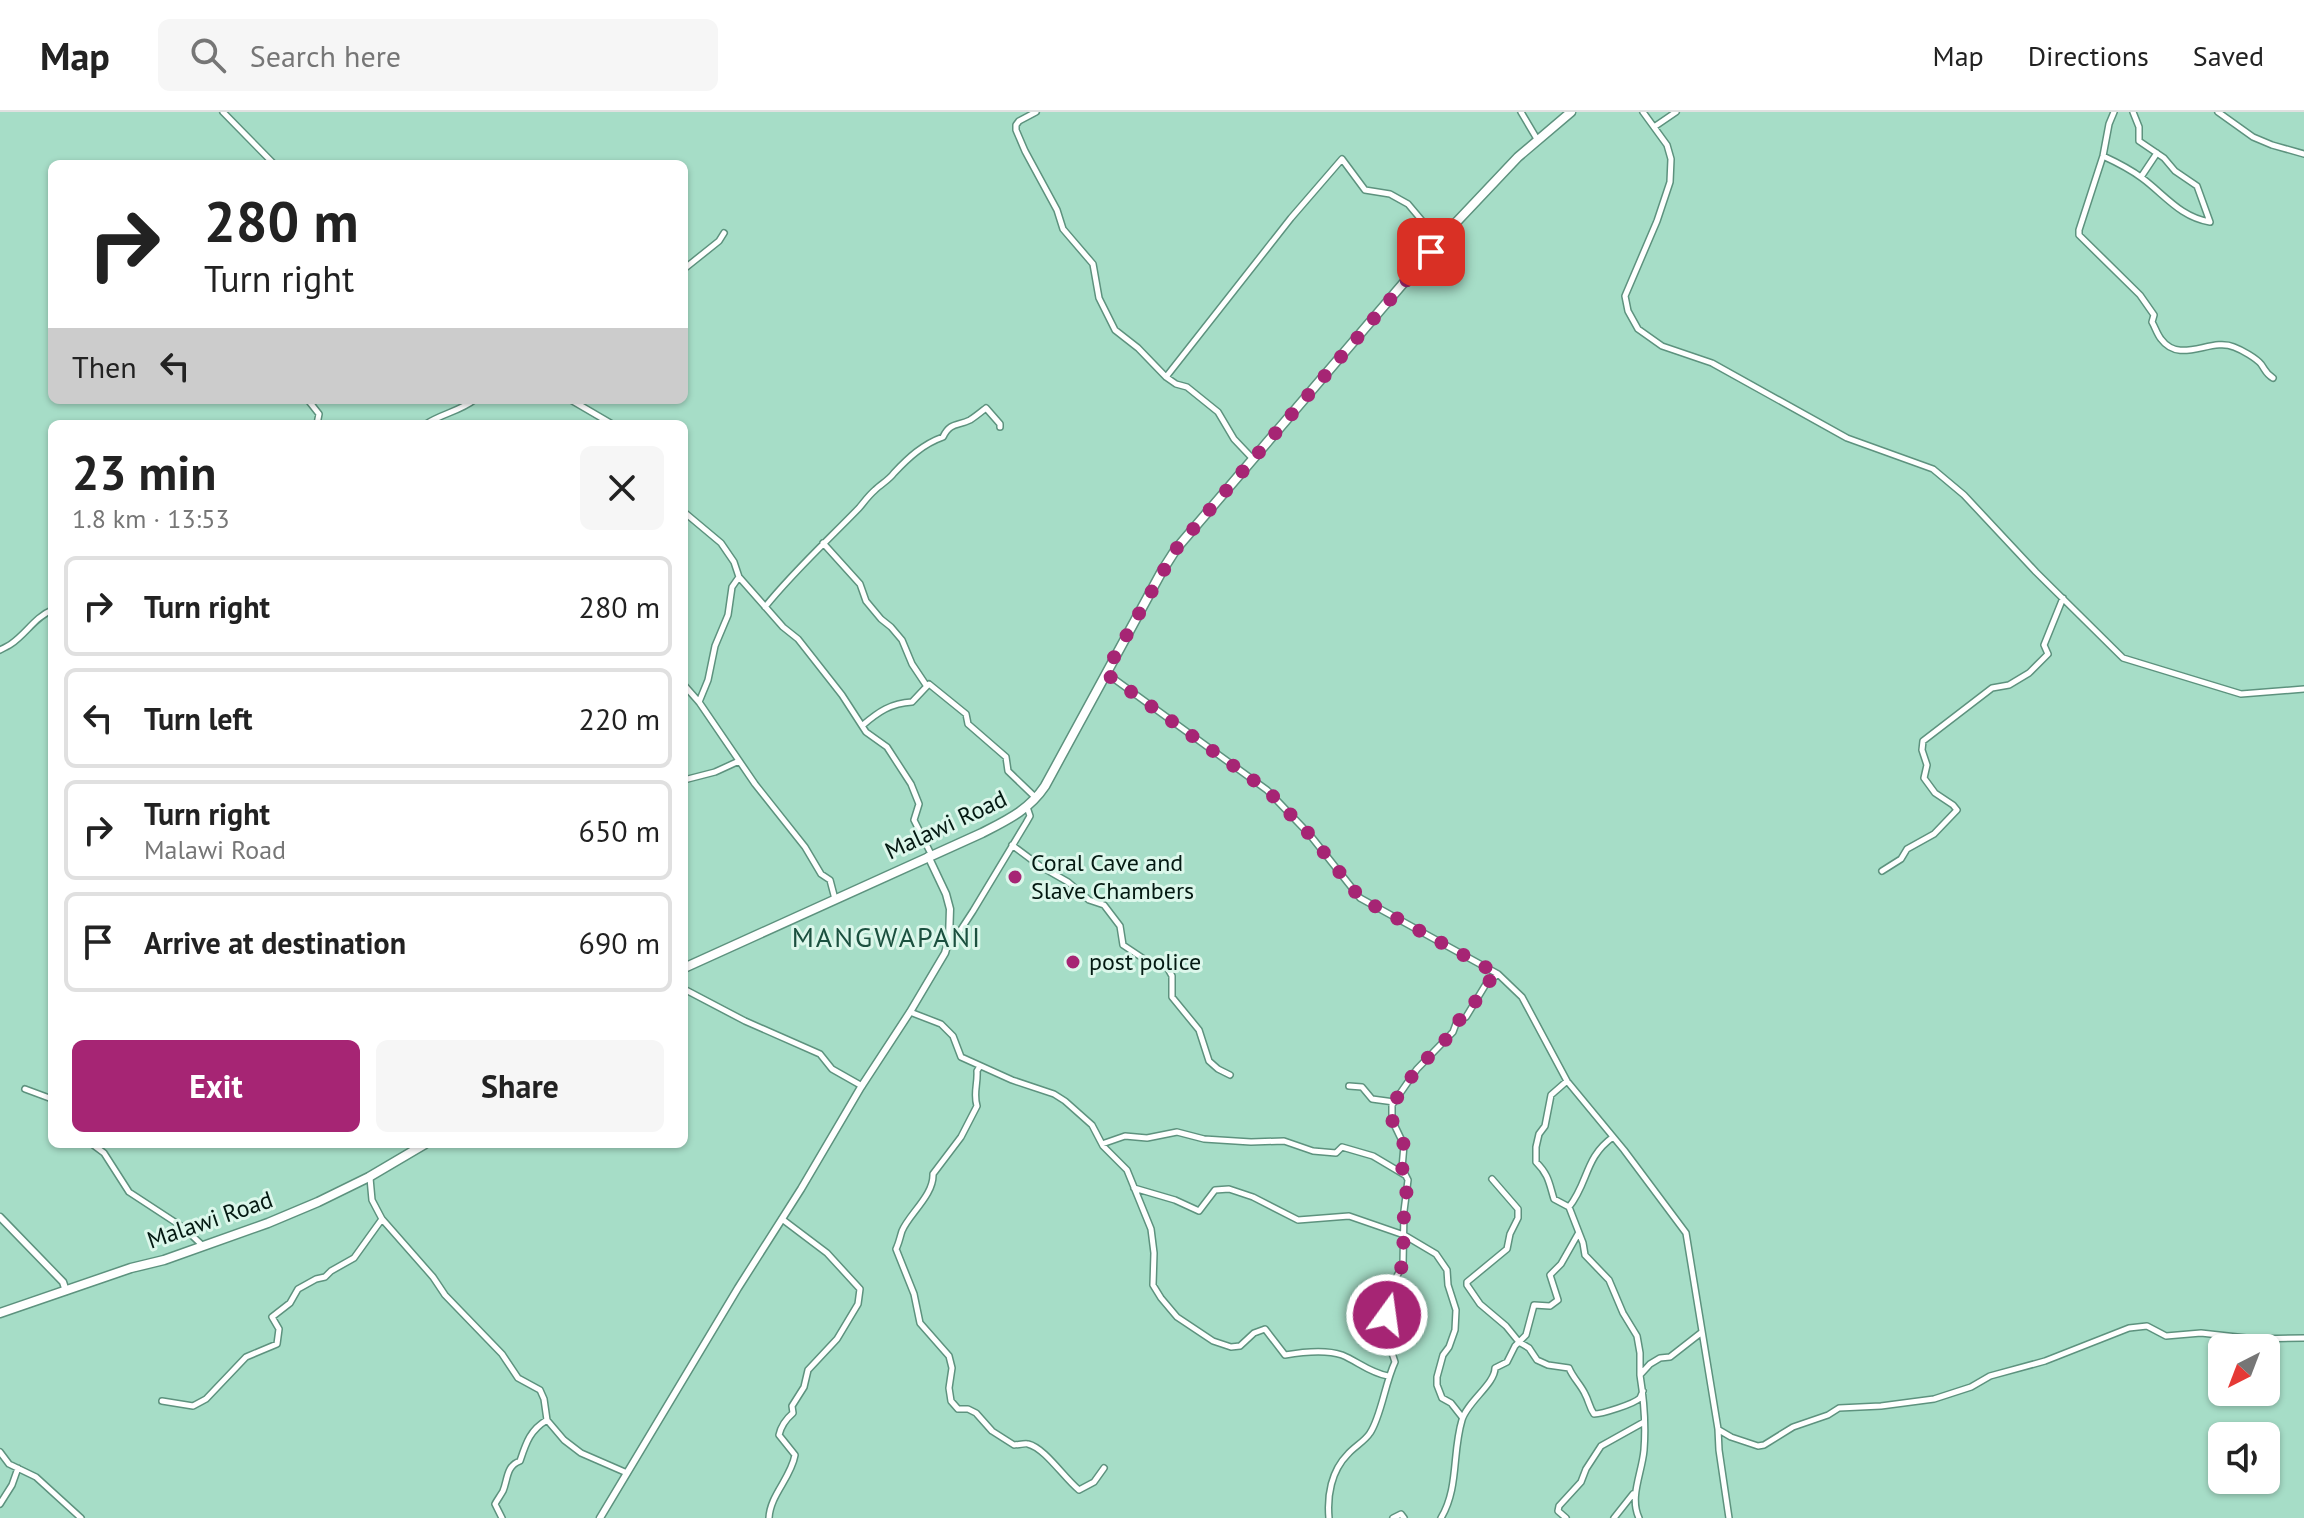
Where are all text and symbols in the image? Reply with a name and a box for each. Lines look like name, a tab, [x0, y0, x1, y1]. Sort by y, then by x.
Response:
search box	[158, 19, 718, 91]
text: Map	[40, 31, 110, 80]
icon: search	[186, 33, 230, 77]
text: Search here	[250, 36, 401, 75]
text: Map	[1933, 37, 1984, 74]
text: Directions	[2028, 37, 2149, 74]
text: Saved	[2193, 37, 2264, 74]
text: 280 m	[204, 185, 359, 257]
icon: right	[72, 192, 176, 296]
pin	[1397, 218, 1465, 286]
icon: arrive	[1409, 230, 1453, 274]
text: Turn right	[204, 255, 354, 302]
icon: left	[153, 344, 197, 388]
text: Then	[72, 347, 137, 386]
text: 23 min	[72, 441, 216, 503]
button: close	[580, 446, 664, 530]
text: 1.8 km · 13:53	[72, 502, 230, 535]
icon: right	[76, 584, 120, 628]
text: Turn right	[144, 587, 270, 626]
text: 280 m	[579, 587, 660, 626]
icon: left	[76, 696, 120, 740]
text: Turn left	[144, 699, 252, 738]
text: 220 m	[579, 699, 660, 738]
street label: Malawi Road	[880, 783, 1012, 866]
text: Turn right	[144, 794, 270, 833]
icon: right	[76, 808, 120, 852]
text: 650 m	[579, 811, 660, 850]
text: Malawi Road	[144, 833, 286, 866]
place label: Coral Cave and Slave Chambers	[1031, 847, 1194, 906]
marker: Coral Cave and Slave Chambers	[1006, 868, 1024, 886]
district label: MANGWAPANI	[792, 918, 982, 955]
icon: arrive	[76, 920, 120, 964]
text: Arrive at destination	[144, 923, 406, 962]
text: 690 m	[579, 923, 660, 962]
place label: post police	[1089, 946, 1201, 977]
marker: post police	[1064, 953, 1082, 971]
button: Exit	[72, 1040, 360, 1132]
button: Share	[376, 1040, 664, 1132]
street label: Malawi Road	[143, 1184, 277, 1256]
position arrow	[1345, 1273, 1429, 1357]
north arrow	[2208, 1334, 2280, 1406]
map controls	[2208, 1334, 2280, 1494]
button: sound	[2208, 1422, 2280, 1494]

